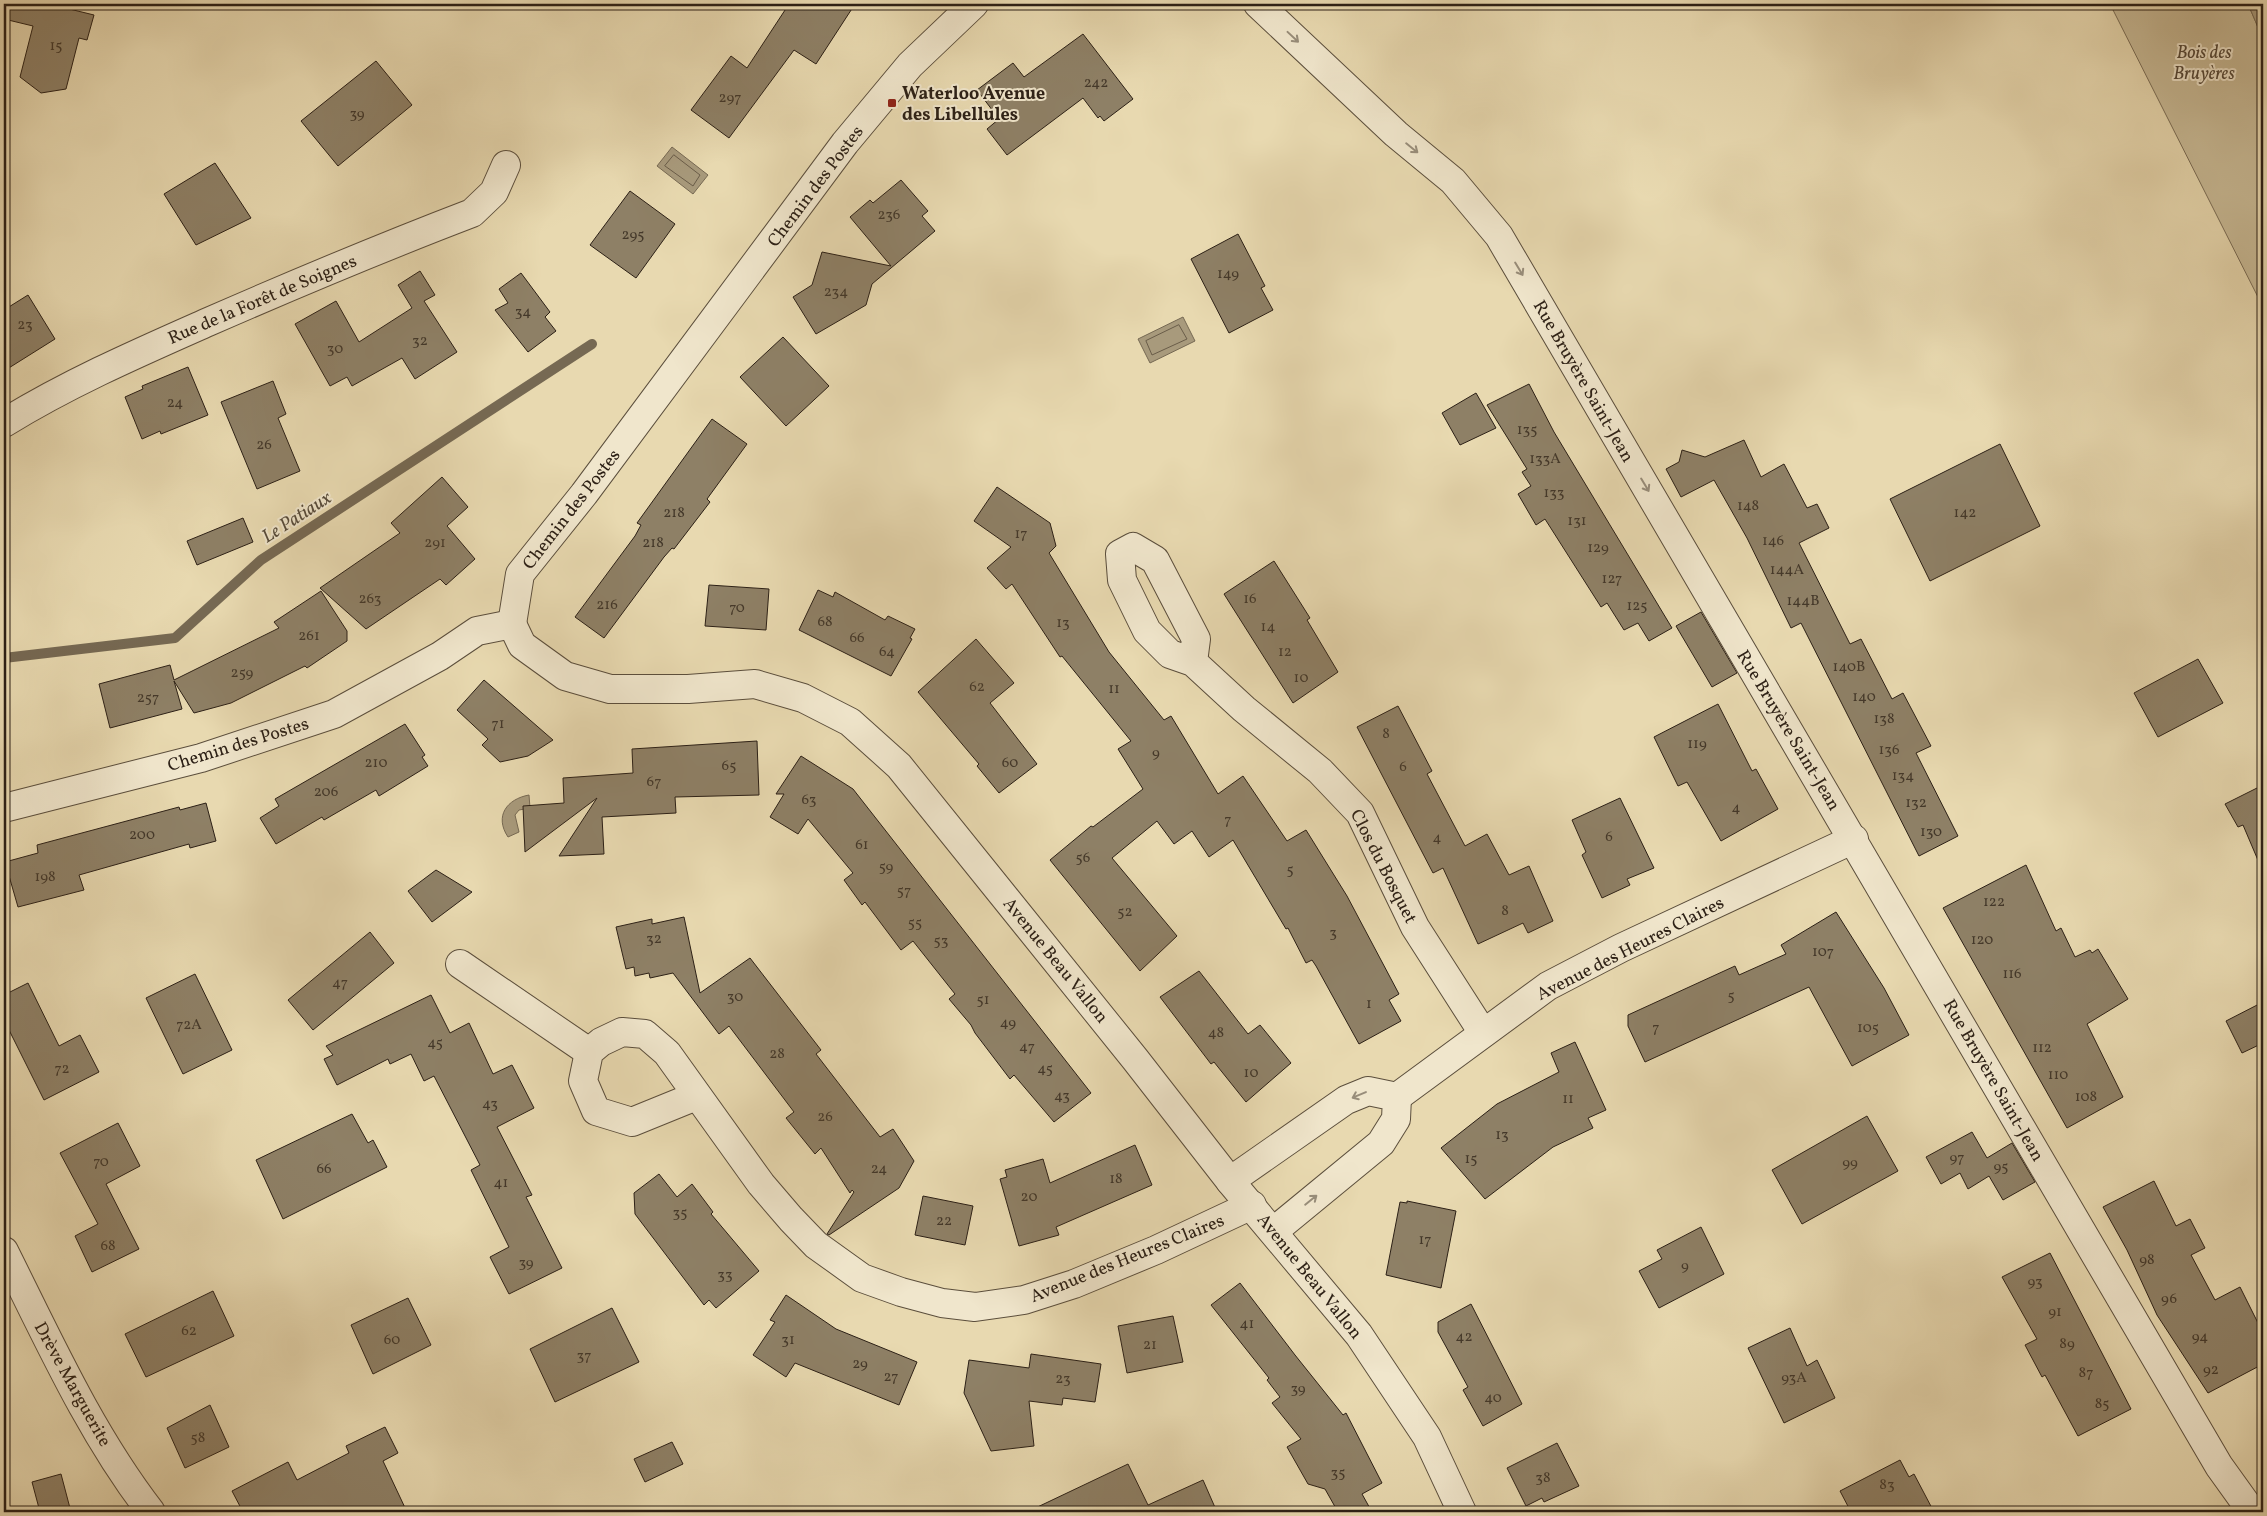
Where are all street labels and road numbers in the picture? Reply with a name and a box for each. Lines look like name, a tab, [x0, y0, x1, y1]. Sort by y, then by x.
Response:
street label: Chemin des Postes	[762, 121, 870, 253]
street label: Rue de la Forêt de Soignes	[164, 249, 361, 352]
street label: Rue Bruyère Saint-Jean	[1526, 296, 1640, 468]
street label: Chemin des Postes	[517, 445, 627, 575]
street label: Rue Bruyère Saint-Jean	[1730, 646, 1846, 816]
street label: Chemin des Postes	[165, 712, 312, 779]
street label: Clos du Bosquet	[1343, 805, 1422, 928]
street label: Avenue des Heures Claires	[1533, 891, 1729, 1008]
street label: Avenue Beau Vallon	[996, 893, 1114, 1029]
street label: Rue Bruyère Saint-Jean	[1936, 995, 2050, 1167]
street label: Avenue des Heures Claires	[1027, 1209, 1228, 1310]
street label: Avenue Beau Vallon	[1250, 1209, 1368, 1345]
street label: Drève Marguerite	[27, 1318, 116, 1452]

